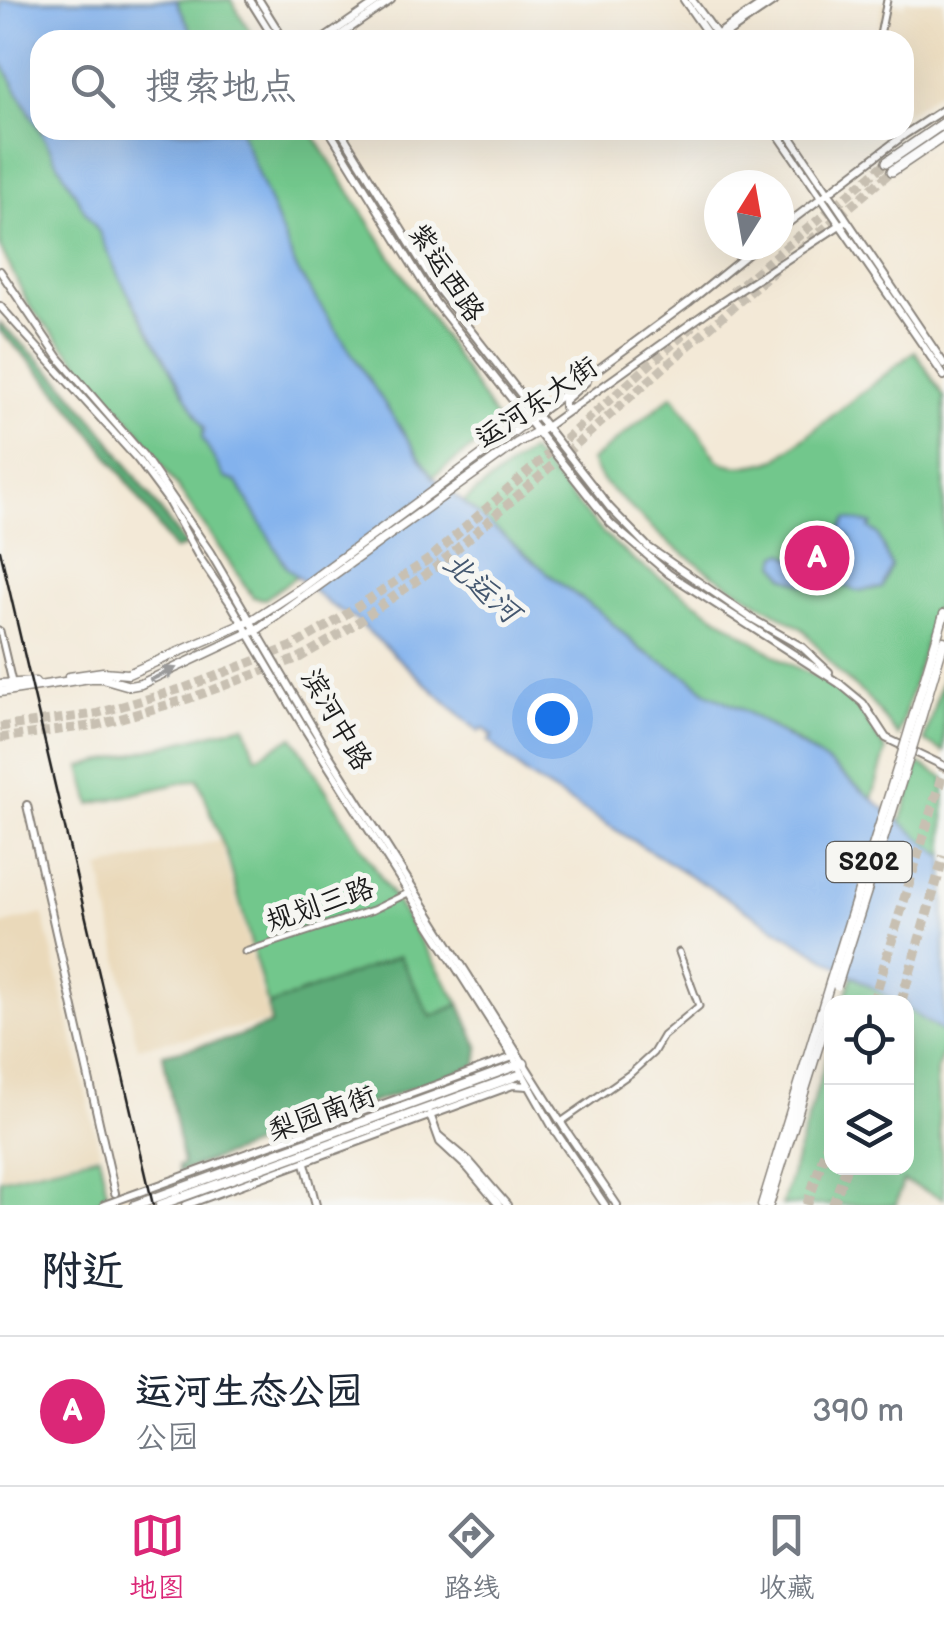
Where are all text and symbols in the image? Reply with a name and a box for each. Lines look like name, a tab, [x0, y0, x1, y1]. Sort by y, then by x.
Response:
search box	[30, 30, 914, 140]
icon: search	[65, 58, 120, 113]
text: 搜索地点	[145, 65, 297, 110]
north arrow	[704, 170, 794, 260]
street label: 紫运西路	[401, 217, 491, 329]
street label: 运河东大街	[470, 350, 604, 456]
pin: A	[784, 520, 850, 596]
water label: 北运河	[435, 545, 531, 634]
street label: 滨河中路	[294, 663, 378, 777]
one-way arrow	[149, 666, 178, 683]
your location	[527, 693, 578, 744]
road number: S202	[826, 842, 912, 882]
street label: 规划三路	[262, 871, 378, 939]
map controls	[824, 995, 914, 1175]
button: locate	[824, 995, 914, 1085]
street label: 梨园南街	[264, 1079, 380, 1149]
button: layers	[824, 1085, 914, 1175]
text: 附近	[40, 1247, 124, 1298]
text: 运河生态公园	[135, 1370, 363, 1415]
text: A	[63, 1392, 82, 1431]
text: 390 m	[812, 1392, 904, 1431]
text: 公园	[135, 1419, 199, 1458]
tab: 地图	[129, 1508, 185, 1605]
tab: 路线	[444, 1508, 500, 1605]
tab: 收藏	[759, 1508, 815, 1605]

